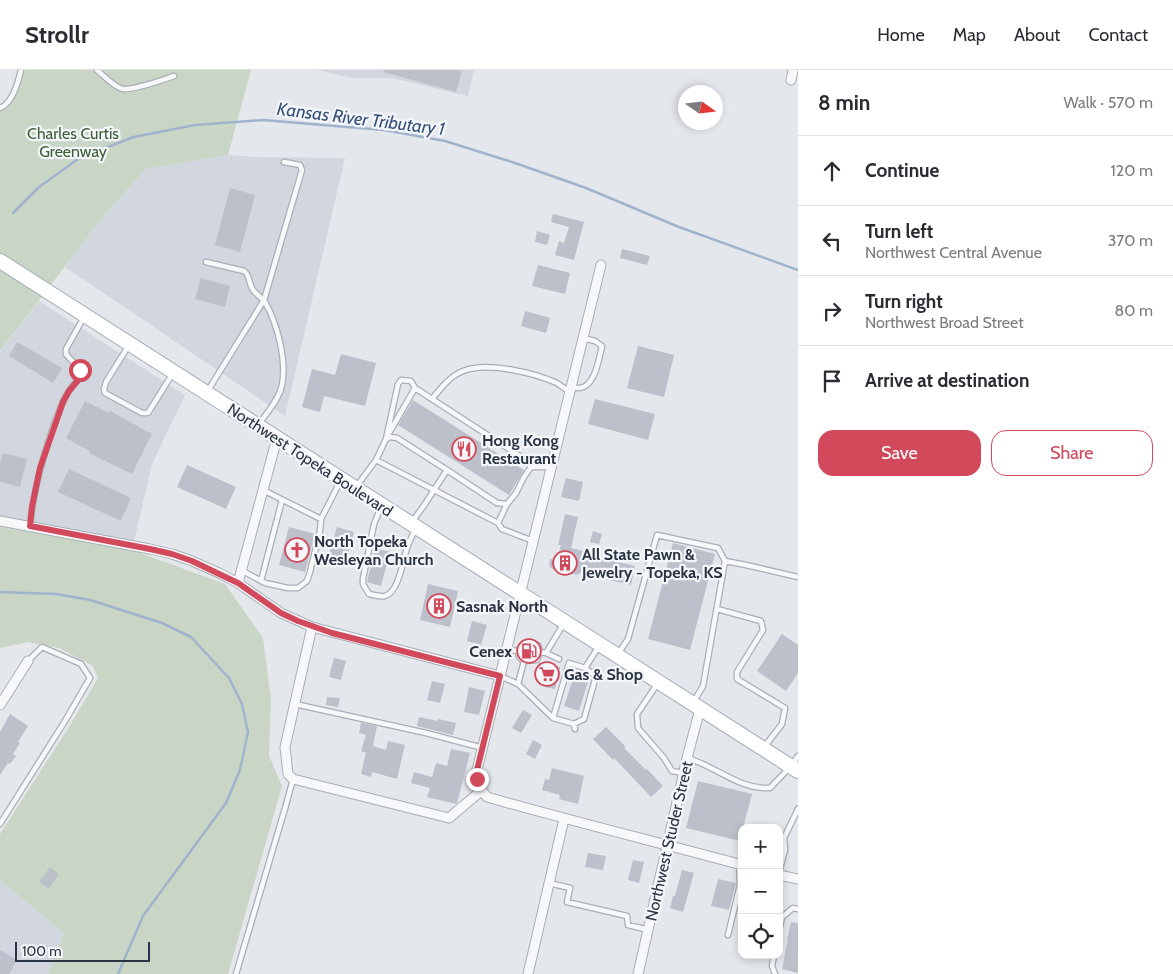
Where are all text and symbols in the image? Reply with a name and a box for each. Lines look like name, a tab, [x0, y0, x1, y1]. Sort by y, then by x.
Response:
text: Strollr	[25, 20, 89, 49]
text: Home	[877, 24, 925, 46]
text: Map	[953, 24, 986, 46]
text: About	[1014, 24, 1060, 46]
text: Contact	[1088, 24, 1148, 46]
north arrow	[678, 85, 723, 130]
text: 8 min	[818, 90, 870, 115]
text: Walk · 570 m	[1064, 93, 1153, 112]
water label: Kansas River Tributary 1	[276, 98, 447, 140]
park label: Charles Curtis Greenway	[27, 124, 119, 161]
icon: ahead	[818, 157, 846, 185]
text: Continue	[865, 159, 939, 182]
text: 120 m	[1111, 161, 1153, 180]
text: Turn left	[865, 220, 933, 243]
icon: left	[818, 227, 846, 255]
text: 370 m	[1108, 231, 1153, 250]
text: Northwest Central Avenue	[865, 243, 1042, 262]
text: Turn right	[865, 290, 943, 313]
icon: right	[818, 297, 846, 325]
text: 80 m	[1115, 301, 1153, 320]
text: Northwest Broad Street	[865, 313, 1024, 332]
route start	[69, 359, 92, 382]
icon: arrive	[818, 367, 846, 395]
text: Arrive at destination	[865, 369, 1029, 392]
street label: Northwest Topeka Boulevard	[224, 399, 396, 521]
button: Save	[818, 430, 981, 476]
button: Share	[991, 430, 1153, 476]
place label: Hong Kong Restaurant	[482, 431, 558, 468]
restaurant icon: Hong Kong Restaurant	[451, 436, 477, 462]
place label: North Topeka Wesleyan Church	[314, 532, 434, 569]
church icon: North Topeka Wesleyan Church	[284, 537, 310, 563]
place label: All State Pawn & Jewelry - Topeka, KS	[581, 545, 723, 582]
building icon: All State Pawn & Jewelry - Topeka, KS	[552, 550, 578, 576]
building icon: Sasnak North	[426, 593, 452, 619]
place label: Sasnak North	[456, 597, 548, 616]
fuel station icon: Cenex	[516, 638, 542, 664]
place label: Cenex	[469, 642, 512, 661]
supermarket icon: Gas & Shop	[534, 661, 560, 687]
place label: Gas & Shop	[564, 665, 643, 684]
street label: Northwest Studer Street	[641, 758, 697, 923]
route end	[466, 768, 489, 791]
map controls	[738, 824, 783, 959]
button: +	[738, 824, 783, 869]
button: −	[738, 869, 783, 914]
button: locate	[738, 914, 783, 959]
scale bar	[15, 939, 150, 962]
text: 100 m	[22, 942, 62, 960]

